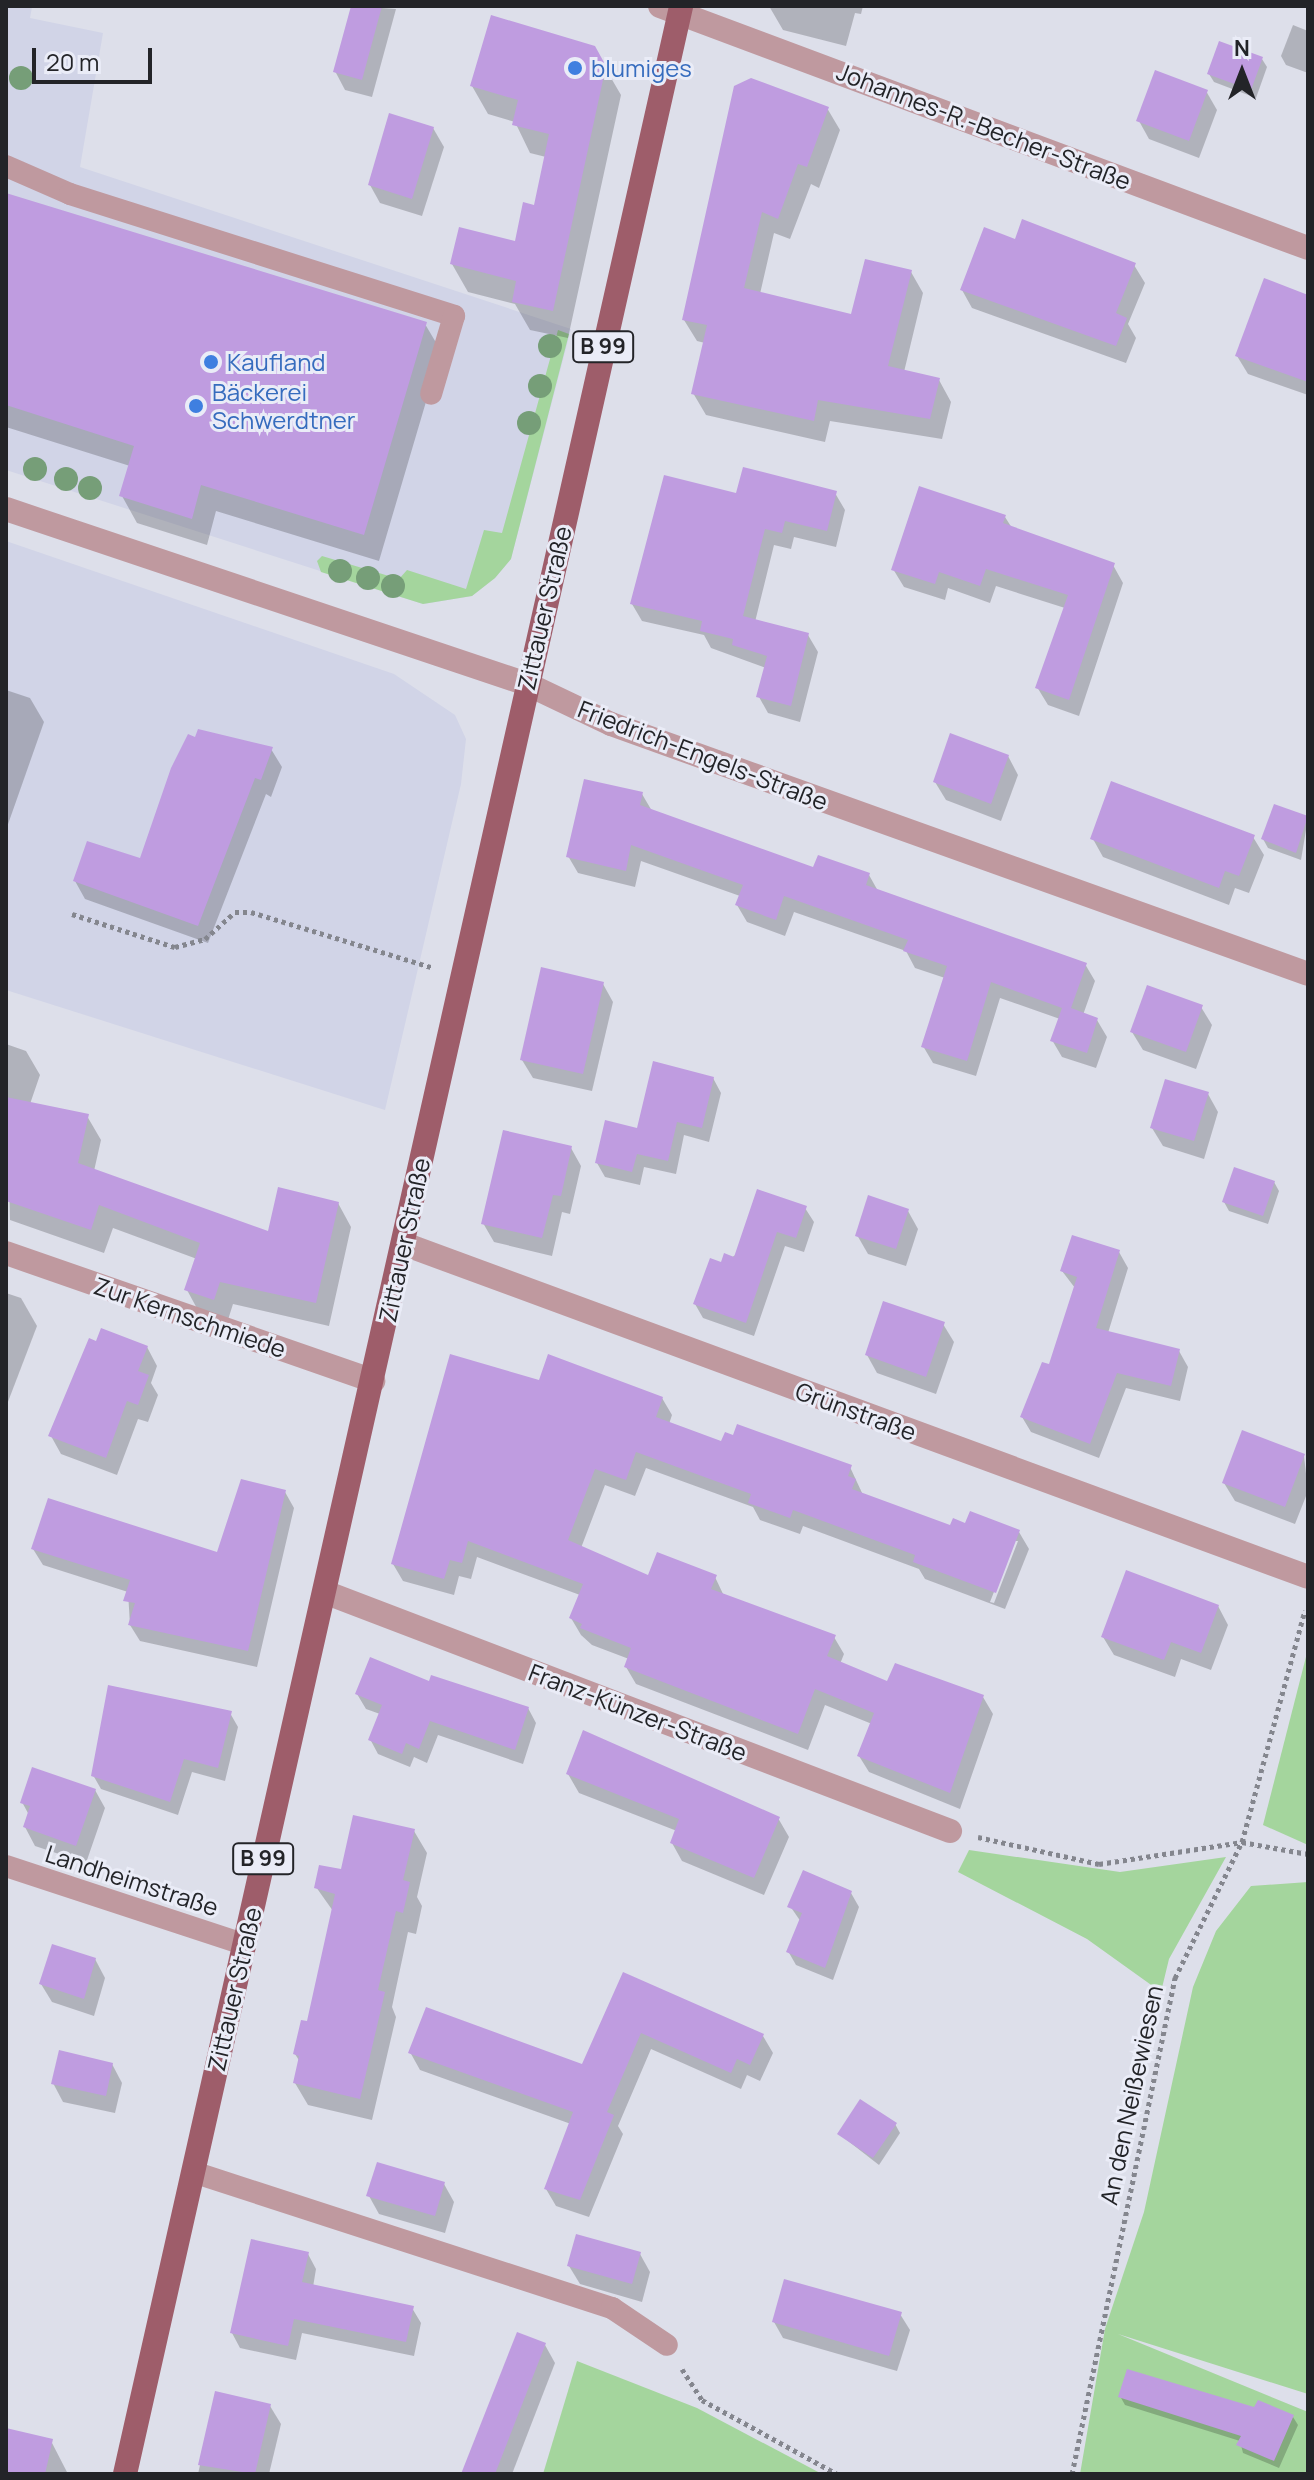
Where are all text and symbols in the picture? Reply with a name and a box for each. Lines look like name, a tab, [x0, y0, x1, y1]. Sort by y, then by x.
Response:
scale bar	[36, 32, 156, 82]
north arrow	[1202, 32, 1282, 112]
text: N	[1234, 33, 1250, 63]
text: 20 m	[46, 45, 99, 78]
place label: blumiges	[591, 54, 692, 82]
street label: Johannes-R.-Becher-Straße	[833, 57, 1135, 195]
marker: blumiges	[566, 59, 584, 77]
road number: B 99	[571, 329, 635, 365]
place label: Kaufland	[227, 348, 326, 376]
marker: Kaufland	[202, 353, 220, 371]
place label: Bäckerei Schwerdtner	[212, 378, 355, 434]
marker: Bäckerei Schwerdtner	[187, 397, 205, 415]
street label: Zittauer Straße	[511, 523, 577, 693]
street label: Friedrich-Engels-Straße	[574, 694, 832, 816]
street label: Zittauer Straße	[373, 1155, 435, 1325]
street label: Zur Kernschmiede	[90, 1271, 290, 1363]
street label: Grünstraße	[792, 1376, 920, 1446]
street label: Franz-Künzer-Straße	[525, 1657, 751, 1767]
street label: Landheimstraße	[42, 1838, 222, 1922]
road number: B 99	[231, 1841, 295, 1877]
street label: Zittauer Straße	[201, 1904, 267, 2074]
street label: An den Neißewiesen	[1094, 1983, 1168, 2207]

